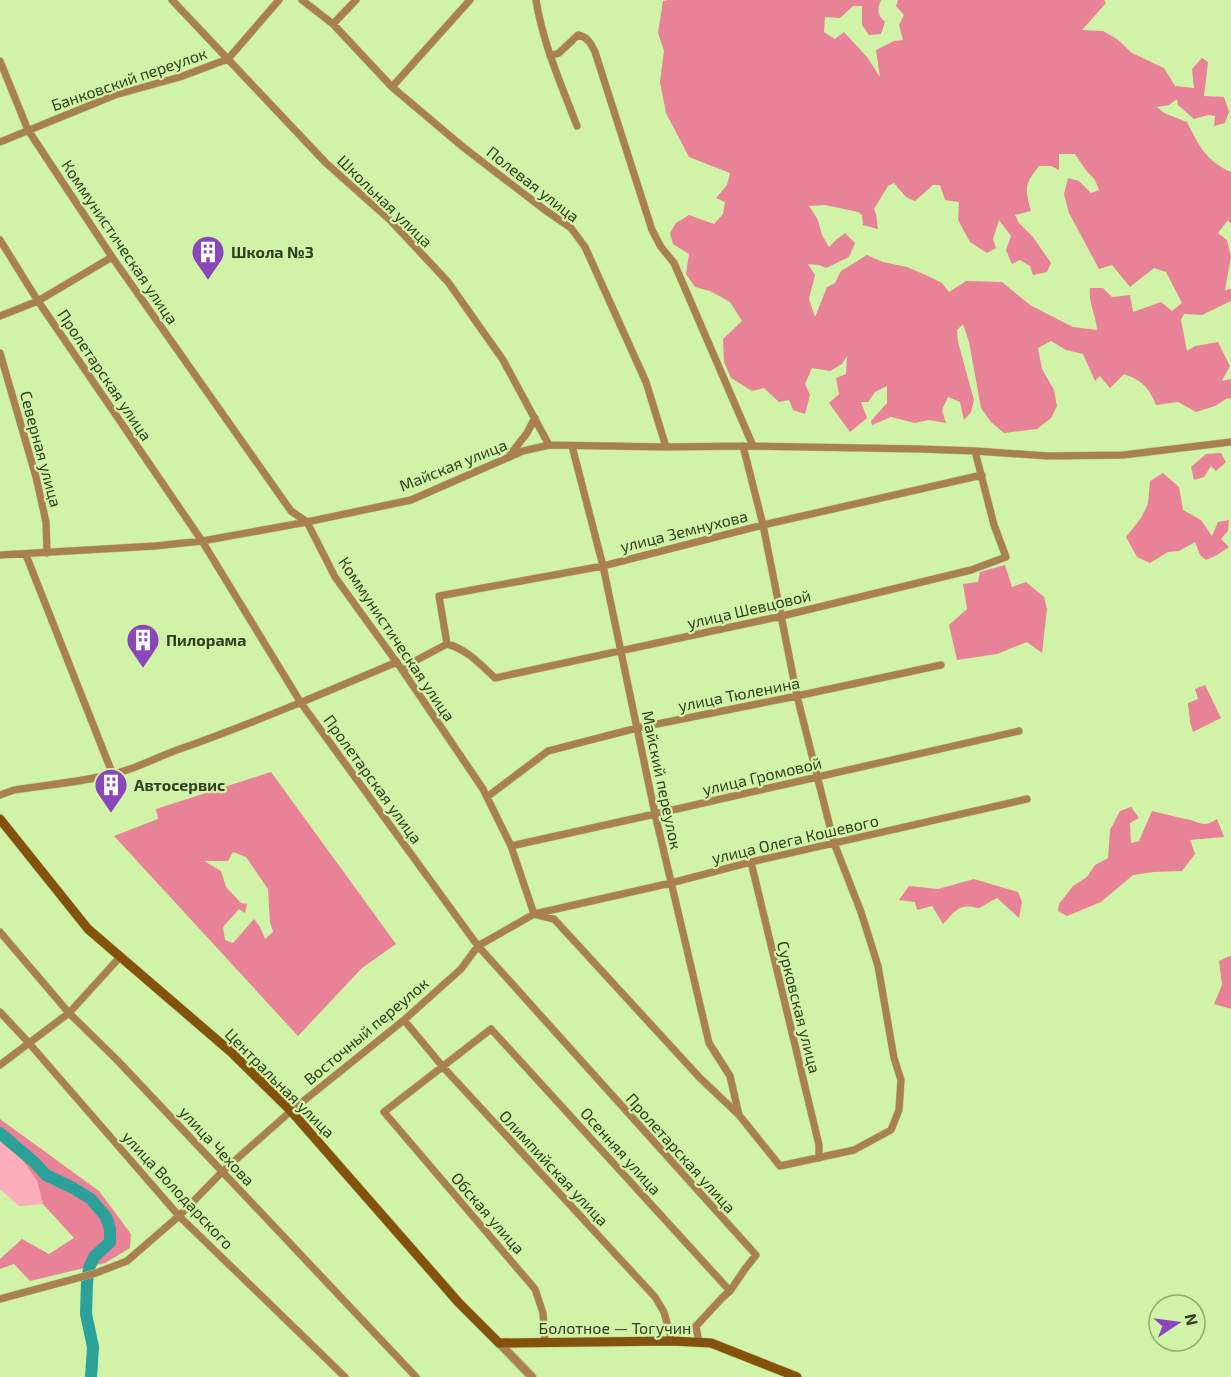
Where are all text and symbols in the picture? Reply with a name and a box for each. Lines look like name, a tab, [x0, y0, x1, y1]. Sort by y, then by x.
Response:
street label: Банковский переулок	[48, 43, 210, 115]
street label: Полевая улица	[483, 142, 583, 226]
street label: Школьная улица	[333, 150, 437, 252]
street label: Коммунистическая улица	[57, 156, 183, 328]
building icon: Школа №3	[190, 234, 226, 281]
place label: Школа №3	[231, 242, 314, 261]
street label: Пролетарская улица	[53, 305, 157, 445]
street label: Северная улица	[16, 389, 66, 509]
street label: Майская улица	[396, 434, 510, 496]
street label: улица Земнухова	[618, 505, 750, 557]
street label: Коммунистическая улица	[334, 553, 460, 725]
street label: улица Шевцовой	[685, 585, 813, 633]
building icon: Пилорама	[125, 622, 161, 669]
place label: Пилорама	[166, 630, 246, 649]
street label: улица Тюленина	[677, 672, 801, 716]
street label: Майский переулок	[638, 709, 687, 852]
street label: Пролетарская улица	[319, 711, 427, 847]
street label: улица Громовой	[700, 753, 824, 799]
building icon: Автосервис	[93, 767, 129, 814]
place label: Автосервис	[134, 775, 225, 794]
street label: улица Олега Кошевого	[710, 810, 880, 868]
street label: Сурковская улица	[773, 939, 825, 1075]
street label: Восточный переулок	[300, 973, 433, 1089]
street label: Центральная улица	[221, 1024, 339, 1142]
street label: Пролетарская улица	[622, 1089, 740, 1217]
street label: улица Чехова	[175, 1102, 259, 1190]
street label: Осенняя улица	[576, 1103, 666, 1199]
street label: Олимпийская улица	[495, 1106, 613, 1230]
street label: улица Володарского	[118, 1127, 238, 1253]
street label: Обская улица	[447, 1168, 529, 1258]
north arrow	[1147, 1293, 1207, 1353]
text: N	[1182, 1312, 1203, 1327]
street label: Болотное — Тогучин	[539, 1318, 691, 1338]

